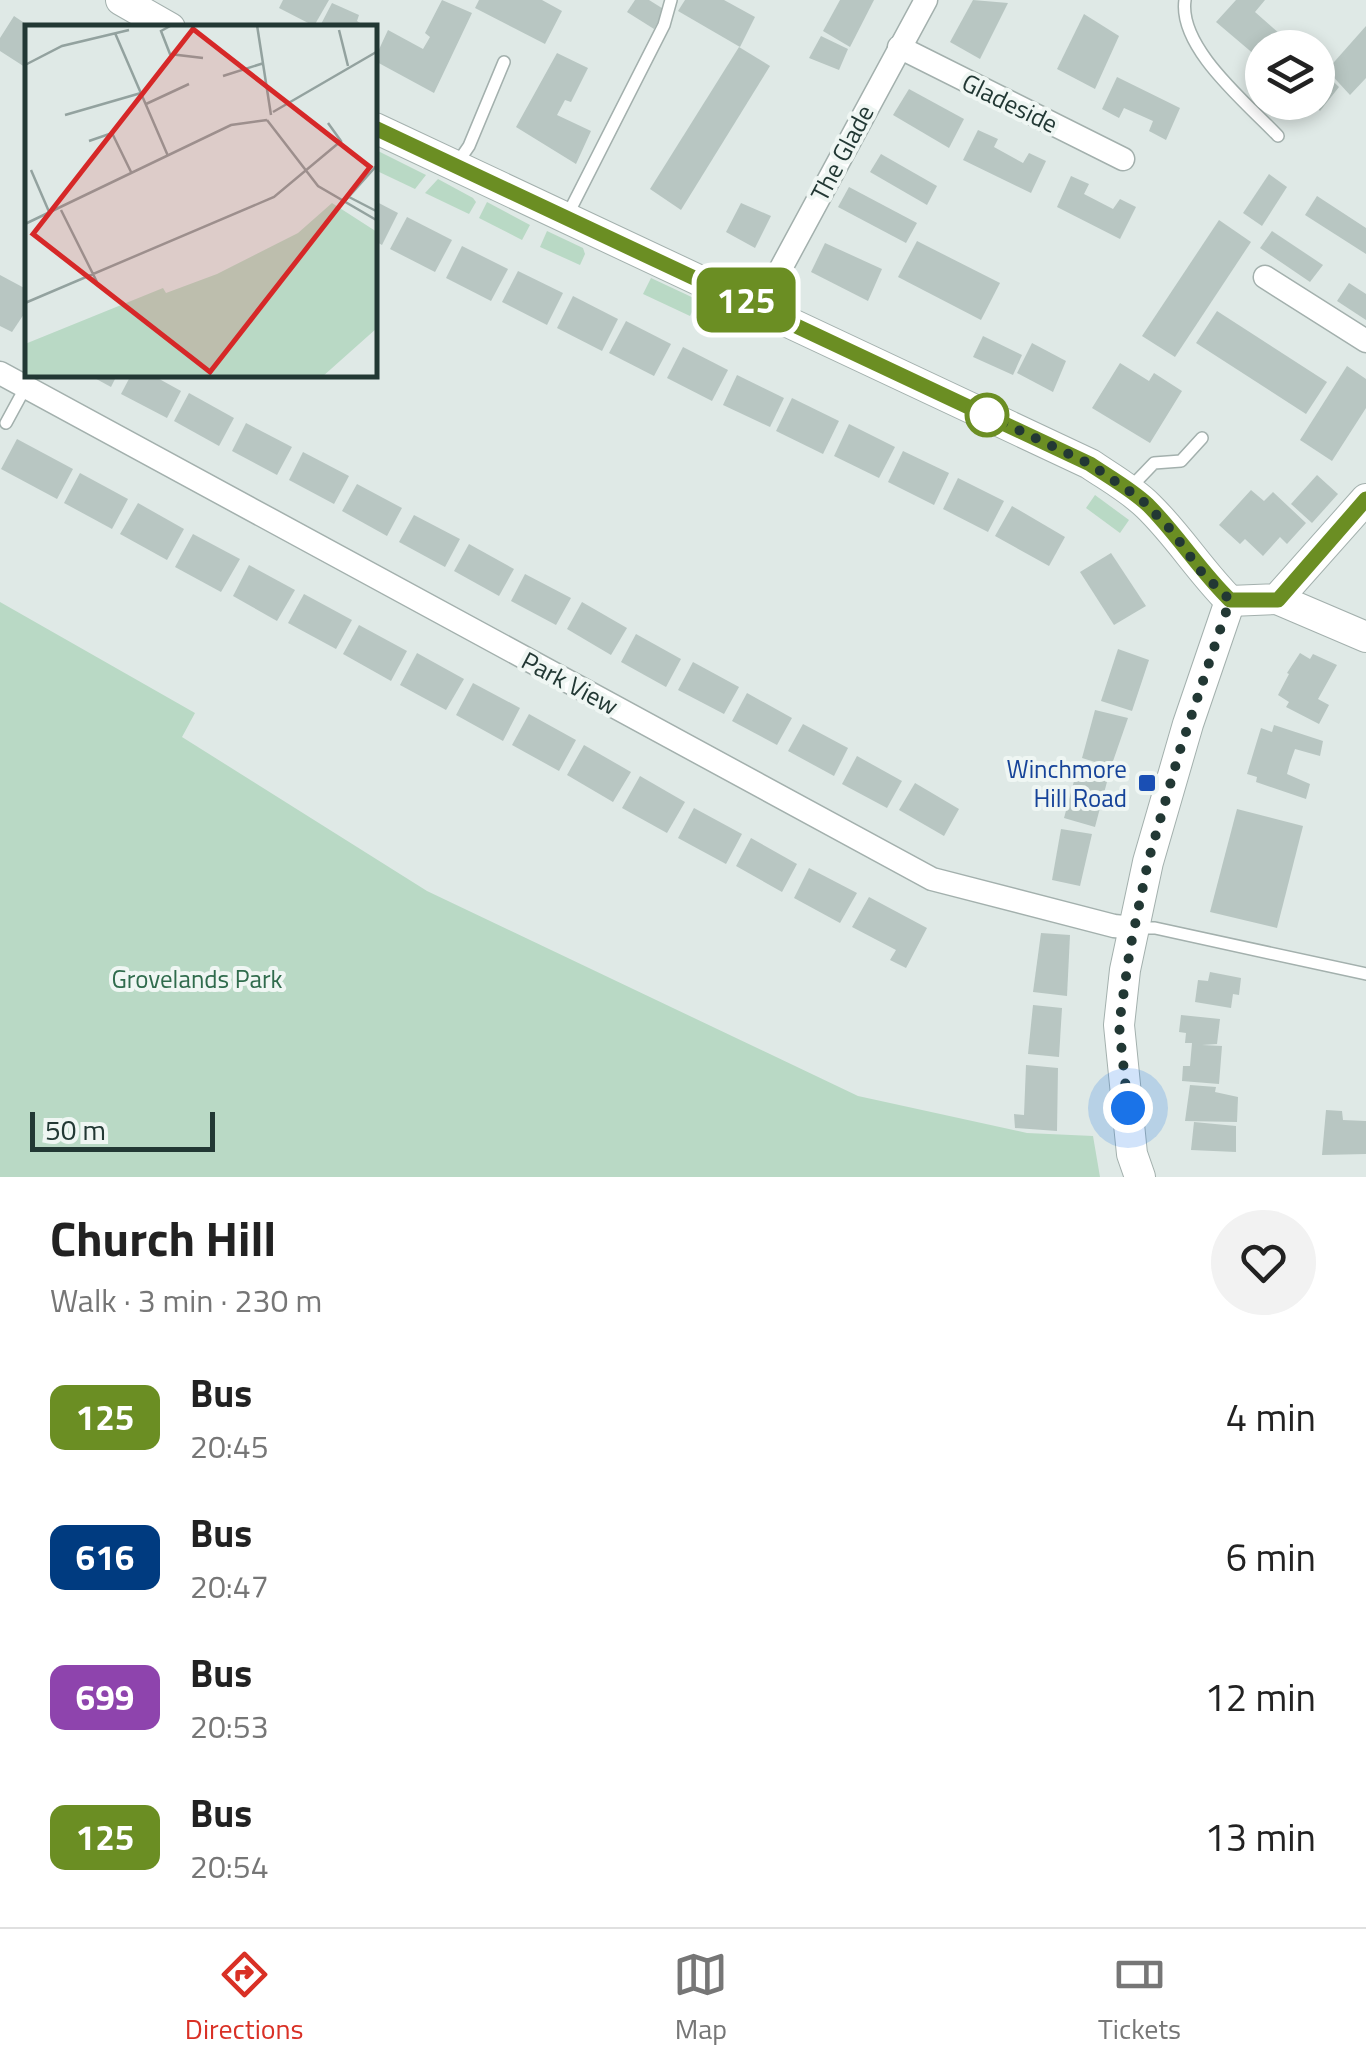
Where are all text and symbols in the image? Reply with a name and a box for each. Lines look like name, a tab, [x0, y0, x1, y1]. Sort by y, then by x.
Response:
inset map	[25, 25, 378, 378]
map controls	[1245, 30, 1335, 120]
button: layers	[1245, 30, 1335, 120]
street label: Gladeside	[956, 63, 1064, 143]
street label: The Glade	[801, 98, 883, 208]
line badge: 125	[688, 268, 804, 332]
text: 125	[717, 273, 775, 327]
unlabelled marker	[966, 394, 1008, 436]
street label: Park View	[515, 642, 625, 724]
place label: Winchmore Hill Road	[1006, 750, 1127, 817]
marker: Winchmore Hill Road	[1136, 772, 1158, 794]
park label: Grovelands Park	[111, 960, 283, 998]
your location	[1103, 1083, 1153, 1133]
scale bar	[30, 1107, 215, 1152]
text: 50 m	[45, 1108, 106, 1151]
text: Church Hill	[50, 1202, 276, 1275]
button: heart	[1211, 1210, 1316, 1315]
text: Walk · 3 min · 230 m	[50, 1276, 322, 1324]
text: Bus	[190, 1364, 252, 1422]
text: 4 min	[1226, 1388, 1316, 1446]
text: 125	[76, 1390, 134, 1444]
text: 20:45	[190, 1422, 269, 1470]
text: Bus	[190, 1504, 252, 1562]
text: 6 min	[1226, 1528, 1316, 1586]
text: 616	[76, 1530, 134, 1584]
text: 20:47	[190, 1562, 269, 1610]
text: Bus	[190, 1644, 252, 1702]
text: 12 min	[1205, 1668, 1316, 1726]
text: 699	[76, 1670, 134, 1724]
text: 20:53	[190, 1702, 269, 1750]
text: Bus	[190, 1784, 252, 1842]
text: 13 min	[1205, 1808, 1316, 1866]
text: 125	[76, 1810, 134, 1864]
text: 20:54	[190, 1842, 269, 1890]
tab: Directions	[185, 1947, 304, 2050]
tab: Map	[673, 1947, 728, 2050]
tab: Tickets	[1098, 1947, 1181, 2050]

